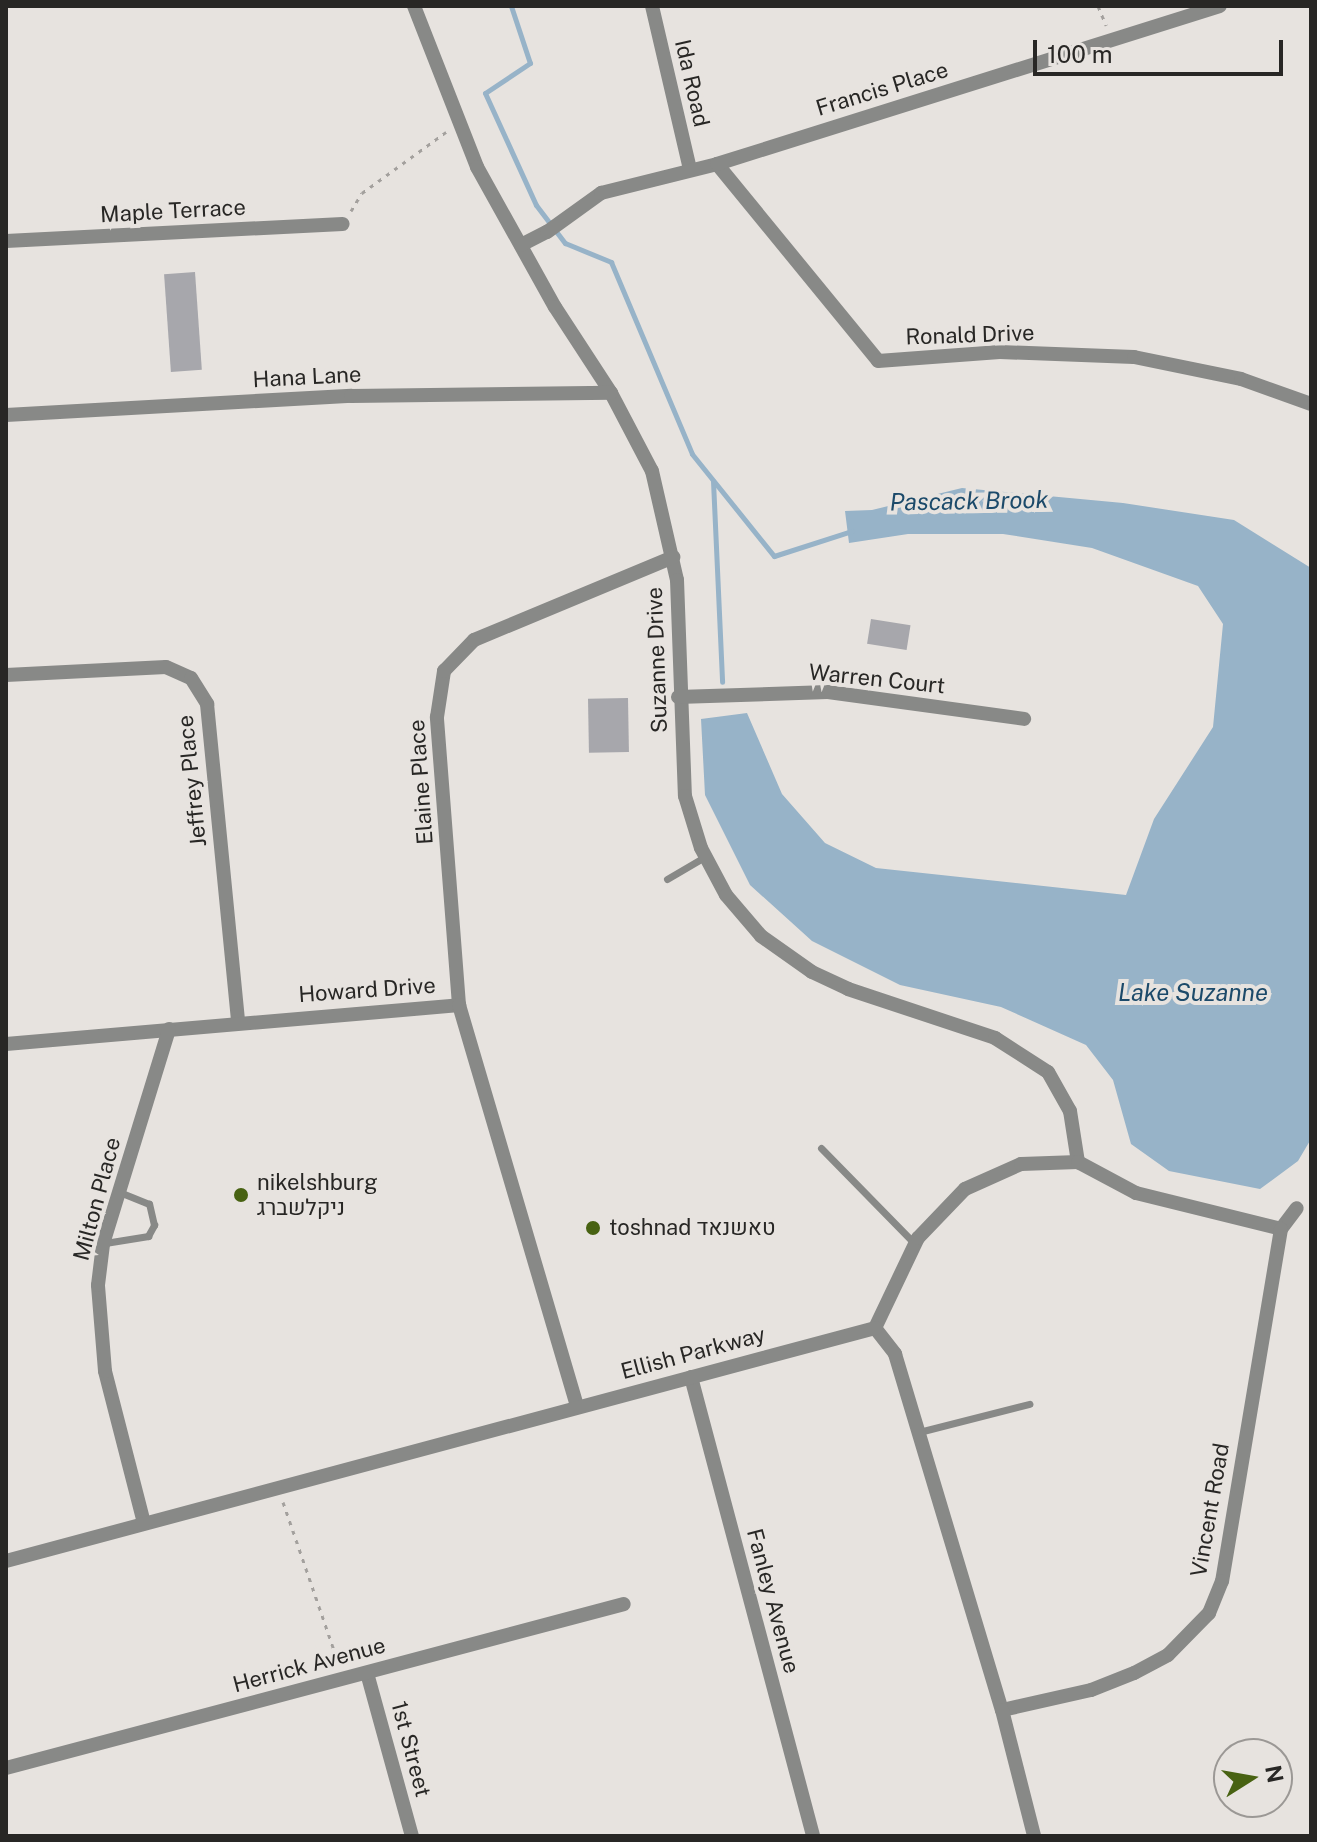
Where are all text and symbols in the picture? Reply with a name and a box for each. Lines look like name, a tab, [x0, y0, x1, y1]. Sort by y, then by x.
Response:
scale bar	[1037, 24, 1287, 74]
street label: Ida Road	[669, 37, 715, 129]
text: 100 m	[1047, 40, 1113, 68]
street label: Francis Place	[813, 56, 951, 122]
street label: Maple Terrace	[99, 194, 247, 228]
street label: Ronald Drive	[905, 320, 1035, 350]
street label: Hana Lane	[252, 361, 362, 393]
water label: Pascack Brook	[889, 485, 1049, 517]
street label: Suzanne Drive	[641, 586, 673, 734]
street label: Warren Court	[808, 659, 946, 699]
street label: Jeffrey Place	[172, 714, 212, 848]
street label: Elaine Place	[403, 719, 439, 845]
street label: Howard Drive	[297, 972, 437, 1008]
water label: Lake Suzanne	[1118, 979, 1268, 1007]
street label: Milton Place	[68, 1134, 126, 1264]
place label: nikelshburg ניקלשברג	[257, 1169, 378, 1220]
marker: nikelshburg ניקלשברג	[232, 1186, 250, 1204]
place label: toshnad טאשנאד	[609, 1215, 775, 1241]
marker: toshnad טאשנאד	[584, 1219, 602, 1237]
street label: Ellish Parkway	[618, 1321, 768, 1385]
street label: Vincent Road	[1185, 1441, 1235, 1579]
street label: Fanley Avenue	[741, 1526, 805, 1676]
street label: Herrick Avenue	[230, 1632, 388, 1698]
street label: 1st Street	[386, 1698, 436, 1800]
north arrow	[1213, 1738, 1293, 1818]
text: N	[1260, 1763, 1289, 1785]

